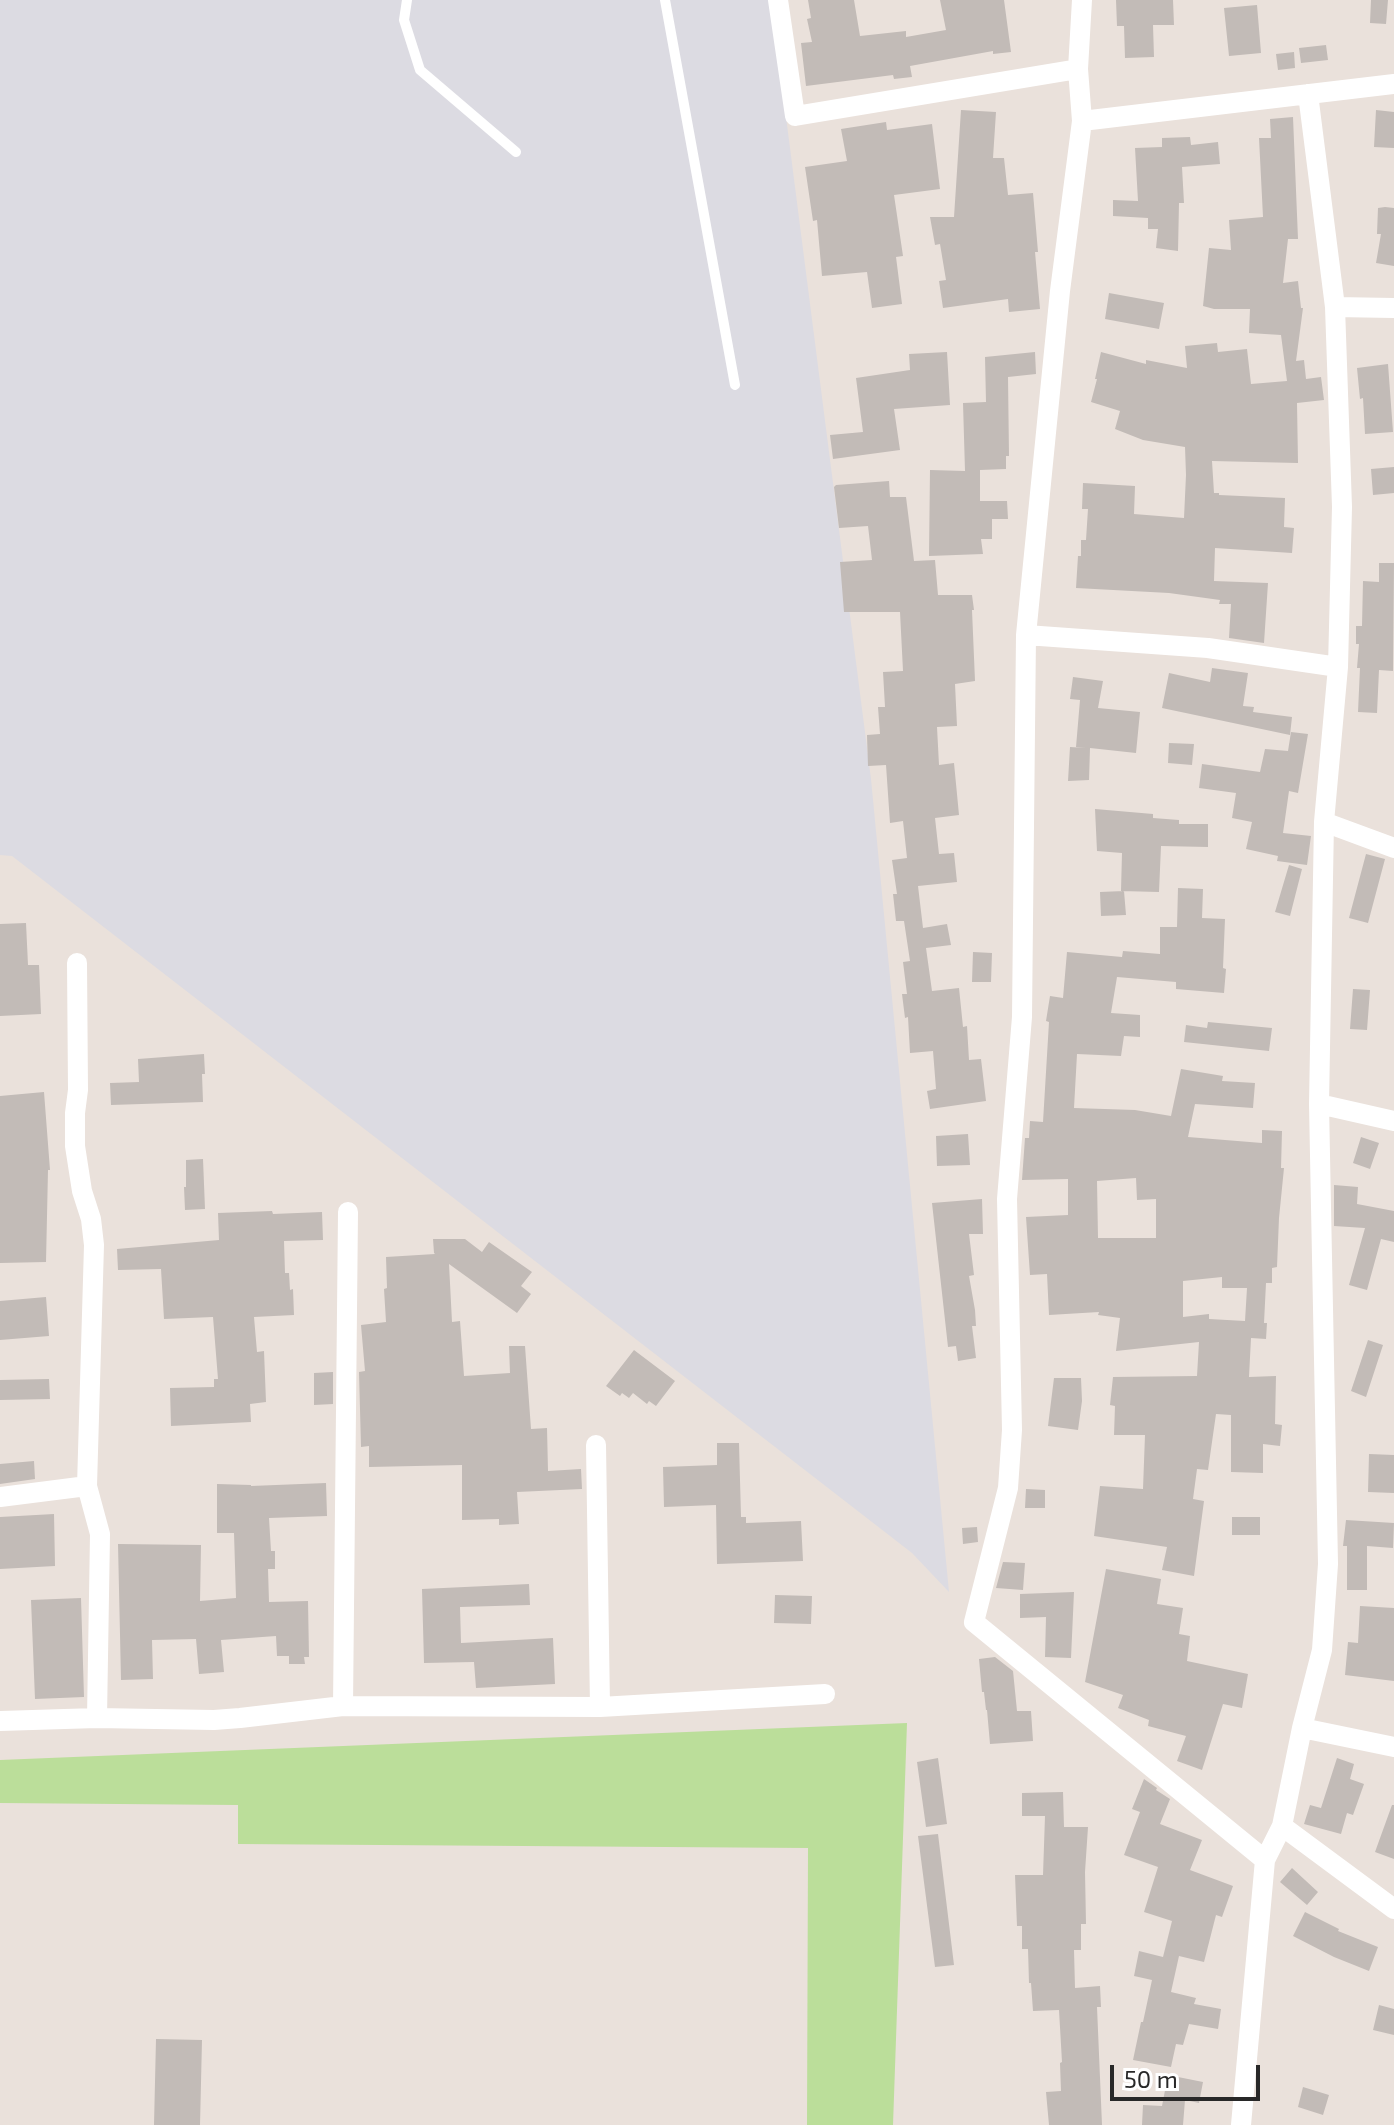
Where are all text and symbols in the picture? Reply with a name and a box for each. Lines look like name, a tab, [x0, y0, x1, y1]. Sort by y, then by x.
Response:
scale bar	[1114, 2049, 1264, 2099]
text: 50 m	[1124, 2064, 1178, 2093]

